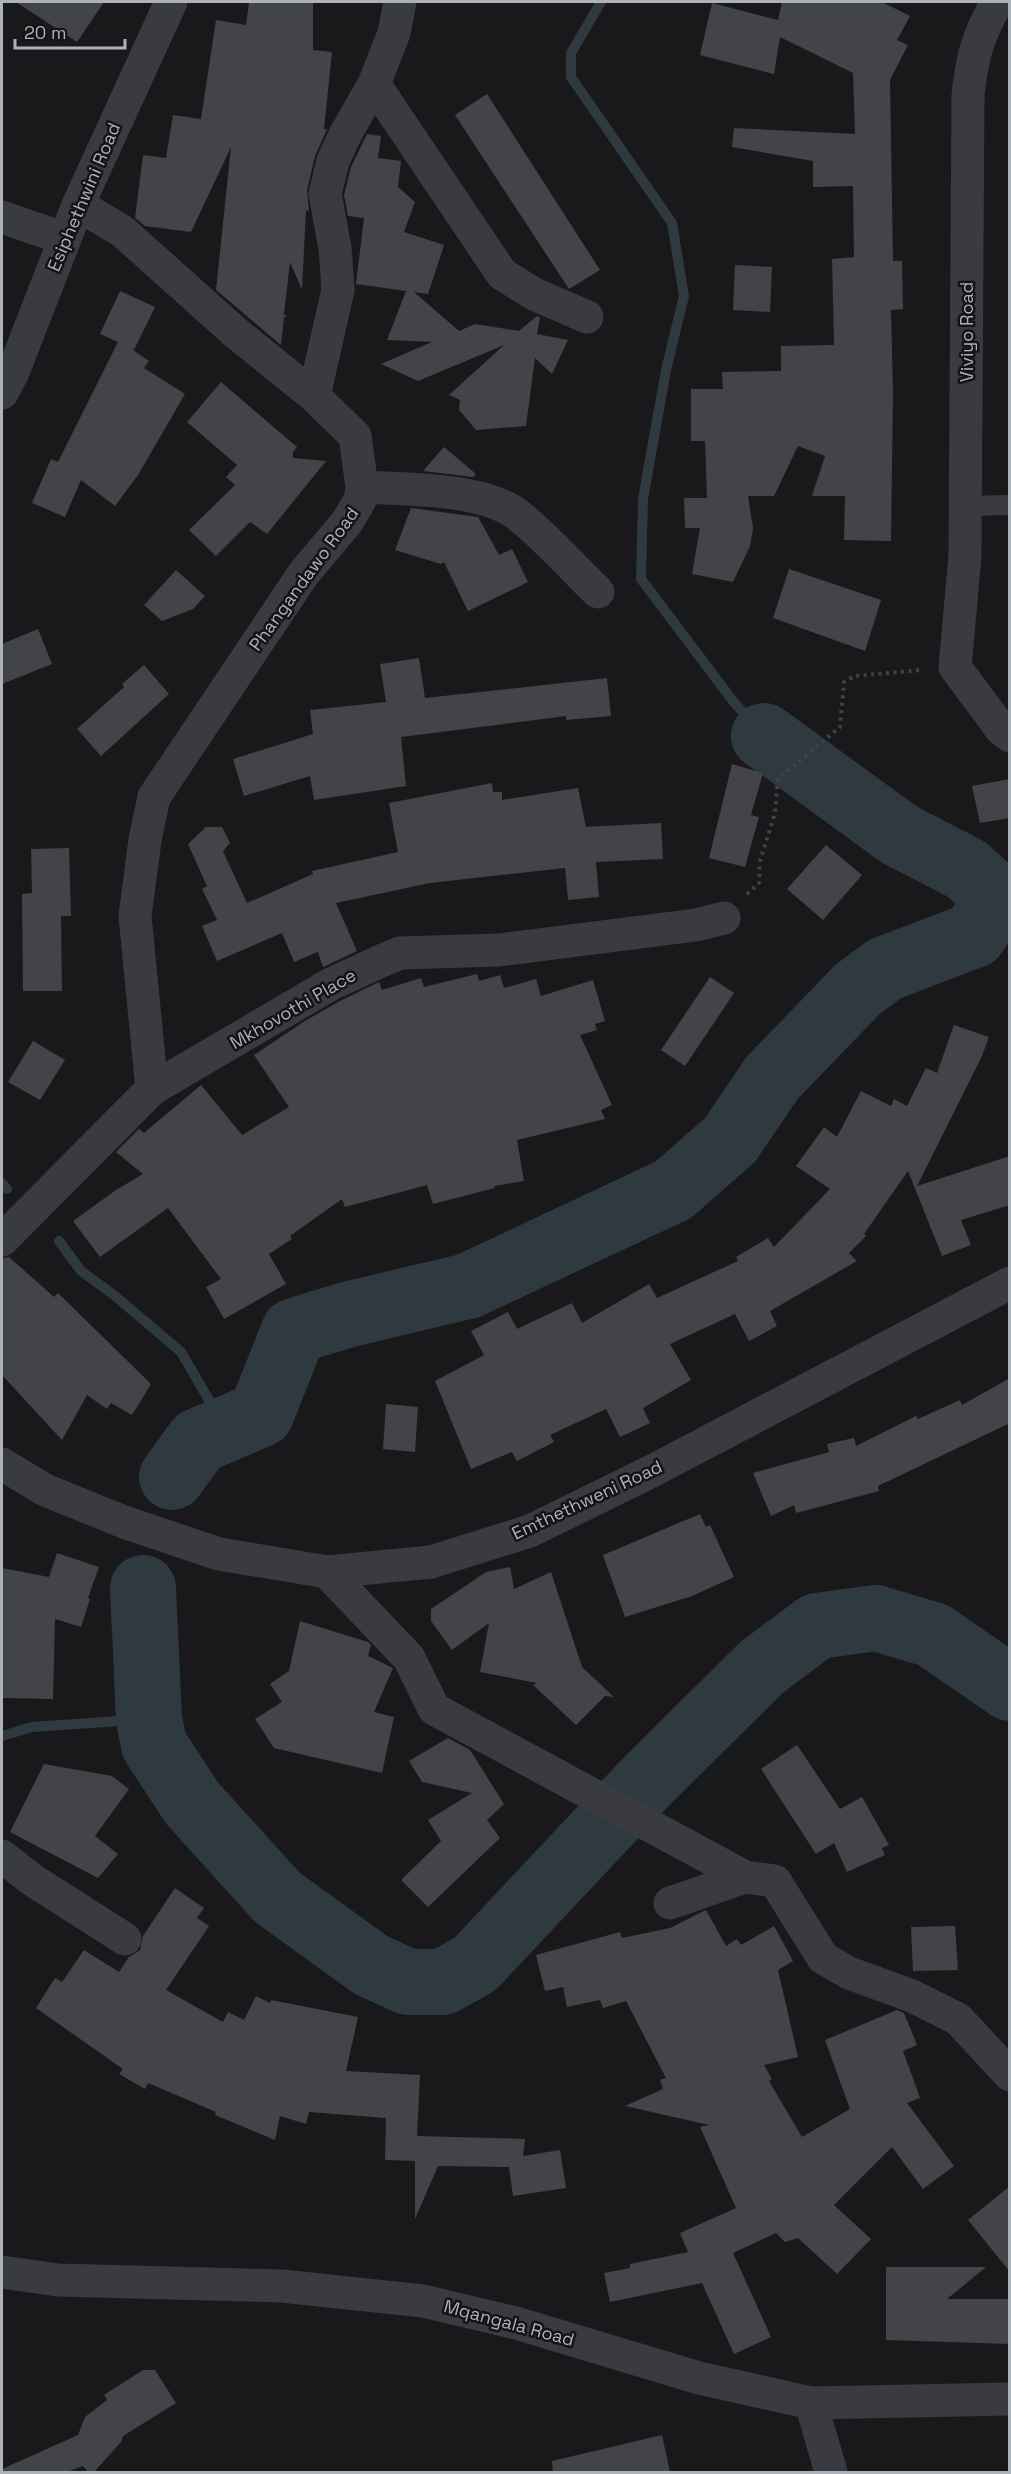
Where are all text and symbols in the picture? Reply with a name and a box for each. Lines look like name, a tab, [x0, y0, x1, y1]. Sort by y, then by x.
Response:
scale bar	[15, 12, 124, 50]
text: 20 m	[24, 21, 67, 44]
street label: Esiphethwini Road	[42, 119, 125, 275]
street label: Viviyo Road	[955, 282, 978, 382]
street label: Phangandawo Road	[244, 502, 363, 655]
street label: Mkhovothi Place	[225, 963, 360, 1054]
street label: Emthethweni Road	[508, 1455, 666, 1544]
street label: Mqangala Road	[441, 2294, 577, 2351]

